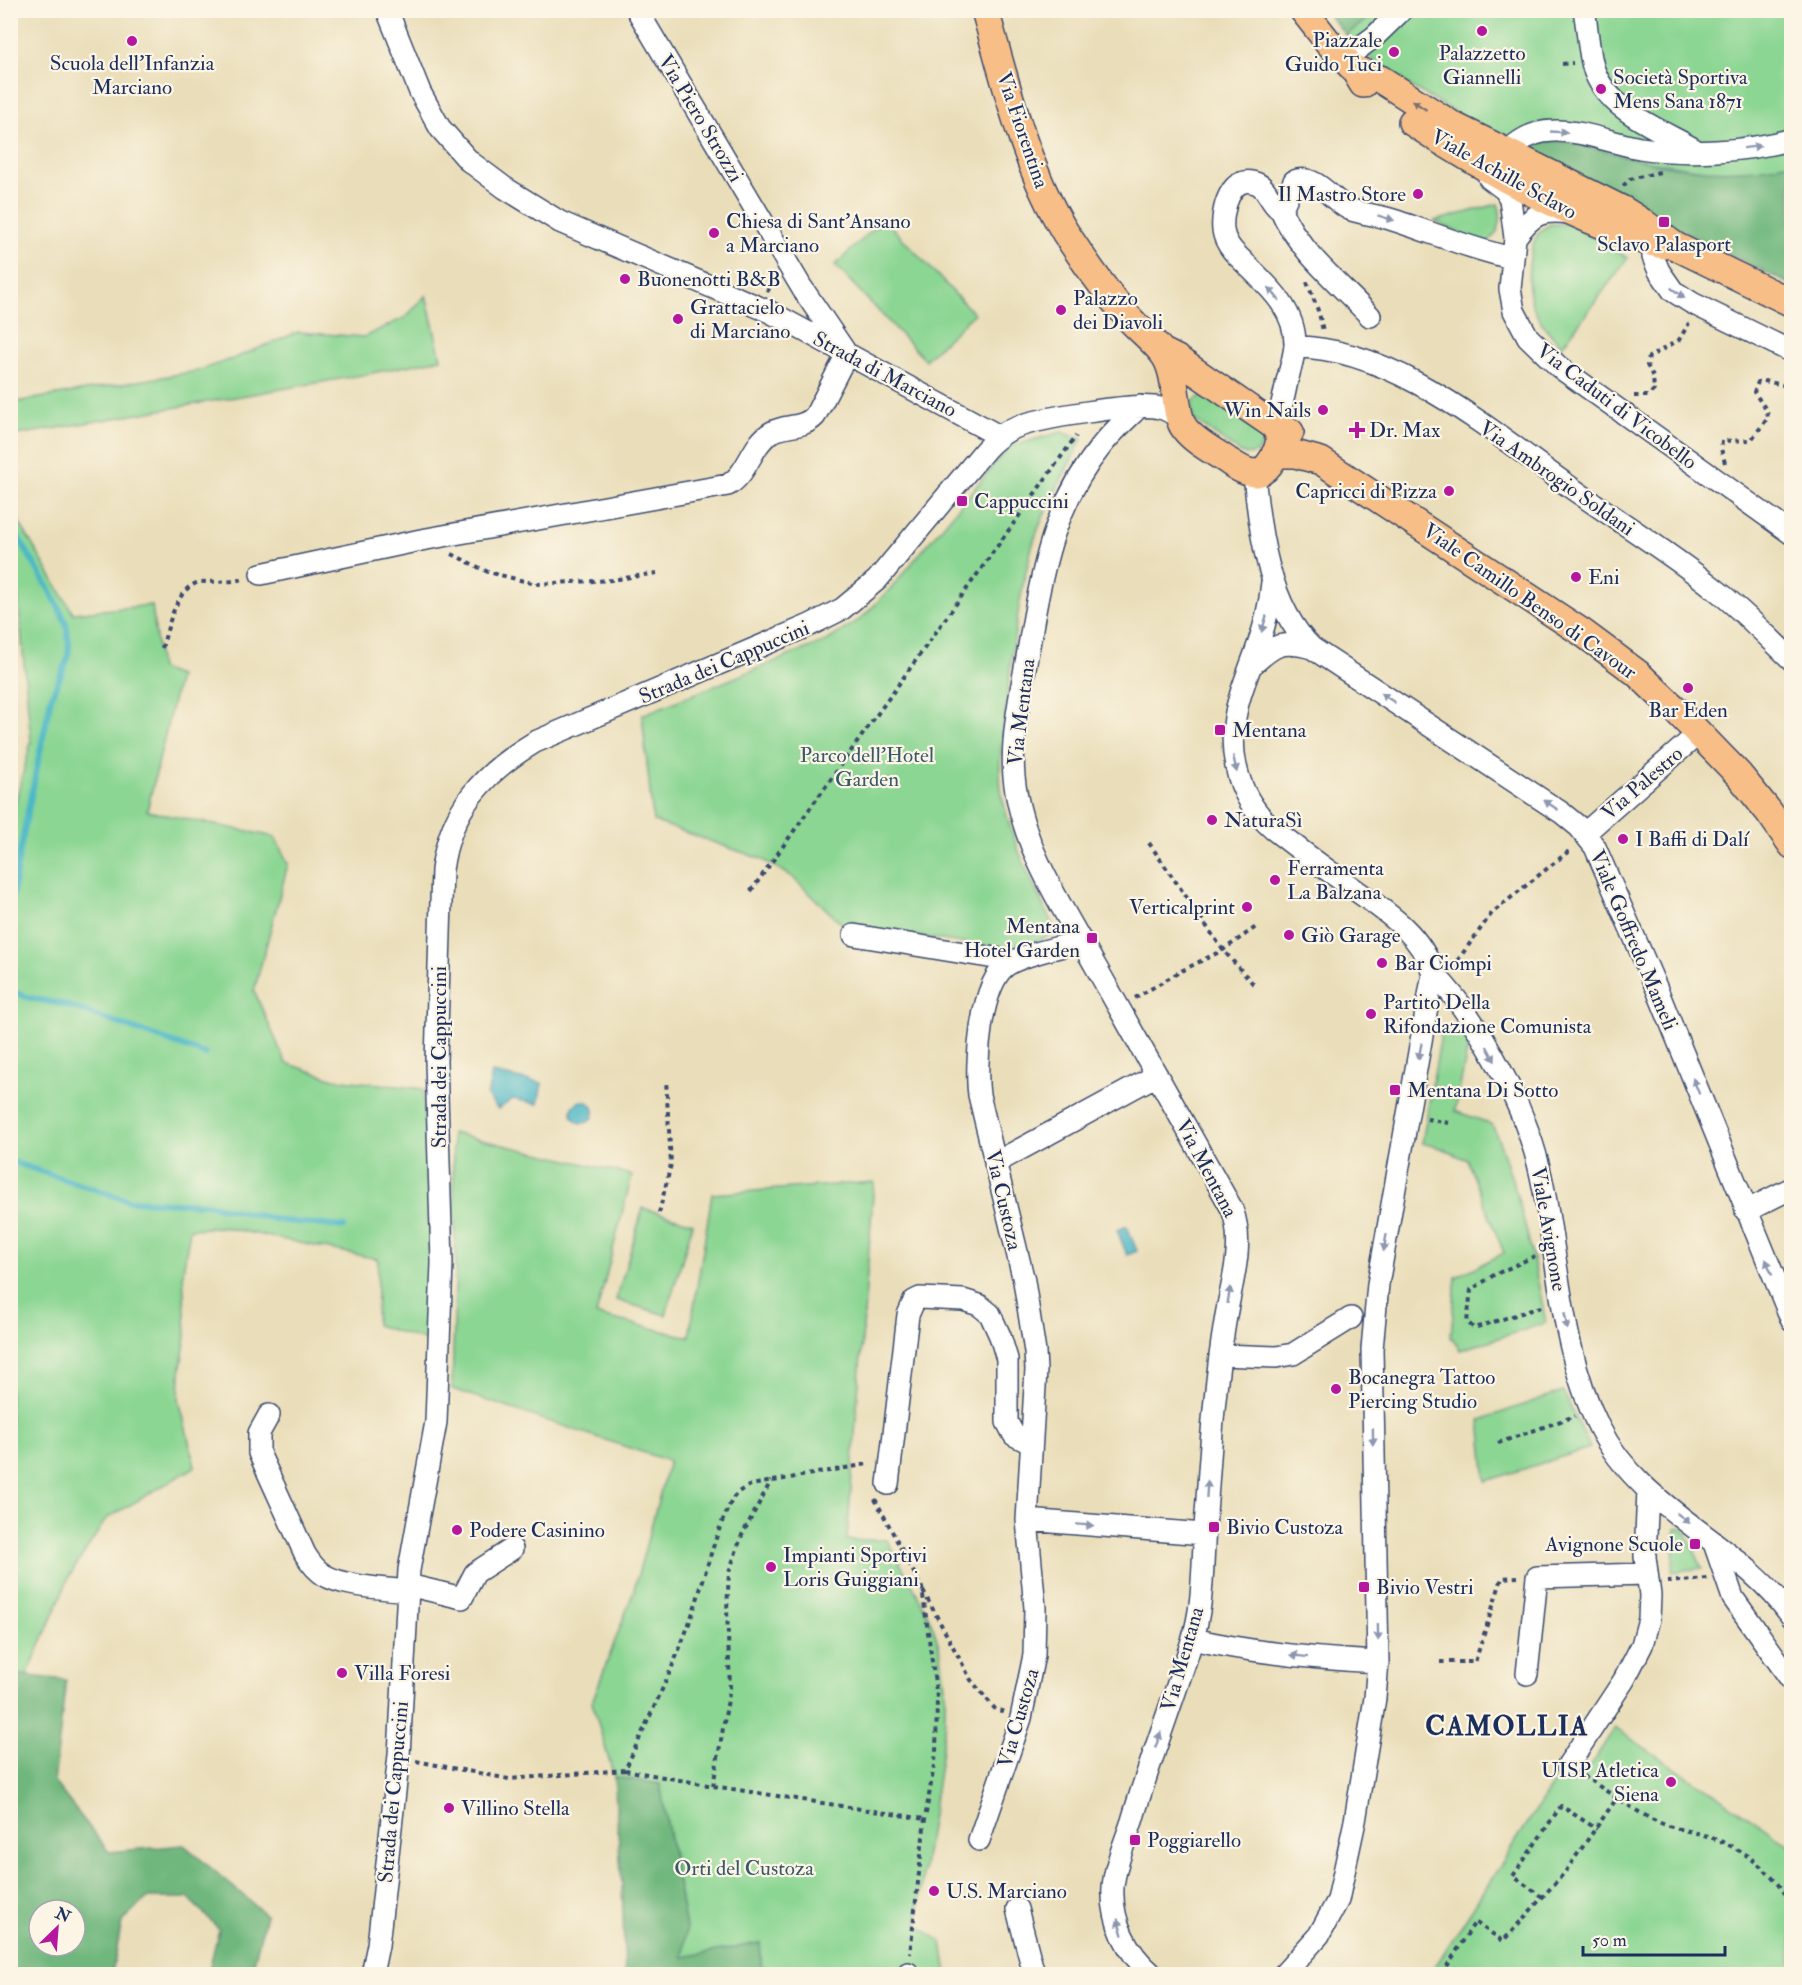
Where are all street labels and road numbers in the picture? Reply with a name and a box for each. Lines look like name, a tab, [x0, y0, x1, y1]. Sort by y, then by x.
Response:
street label: Via Piero Strozzi	[652, 49, 750, 187]
street label: Via Fiorentina	[990, 69, 1055, 192]
street label: Viale Achille Sclavo	[1426, 123, 1581, 226]
street label: Strada di Marciano	[808, 325, 961, 424]
street label: Via Caduti di Vicobello	[1531, 337, 1702, 476]
street label: Via Ambrogio Soldani	[1474, 415, 1640, 542]
street label: Viale Camillo Benso di Cavour	[1417, 517, 1642, 686]
street label: Strada dei Cappuccini	[635, 614, 814, 711]
street label: Via Mentana	[1002, 657, 1042, 767]
street label: Via Palestro	[1596, 740, 1689, 826]
street label: Viale Goffredo Mameli	[1583, 846, 1684, 1035]
street label: Strada dei Cappuccini	[426, 965, 453, 1148]
street label: Via Mentana	[1169, 1114, 1244, 1222]
street label: Via Custoza	[979, 1147, 1028, 1253]
street label: Viale Avignone	[1524, 1165, 1573, 1294]
street label: Via Mentana	[1155, 1603, 1210, 1715]
street label: Via Custoza	[991, 1665, 1046, 1771]
street label: Strada dei Cappuccini	[372, 1700, 415, 1884]

